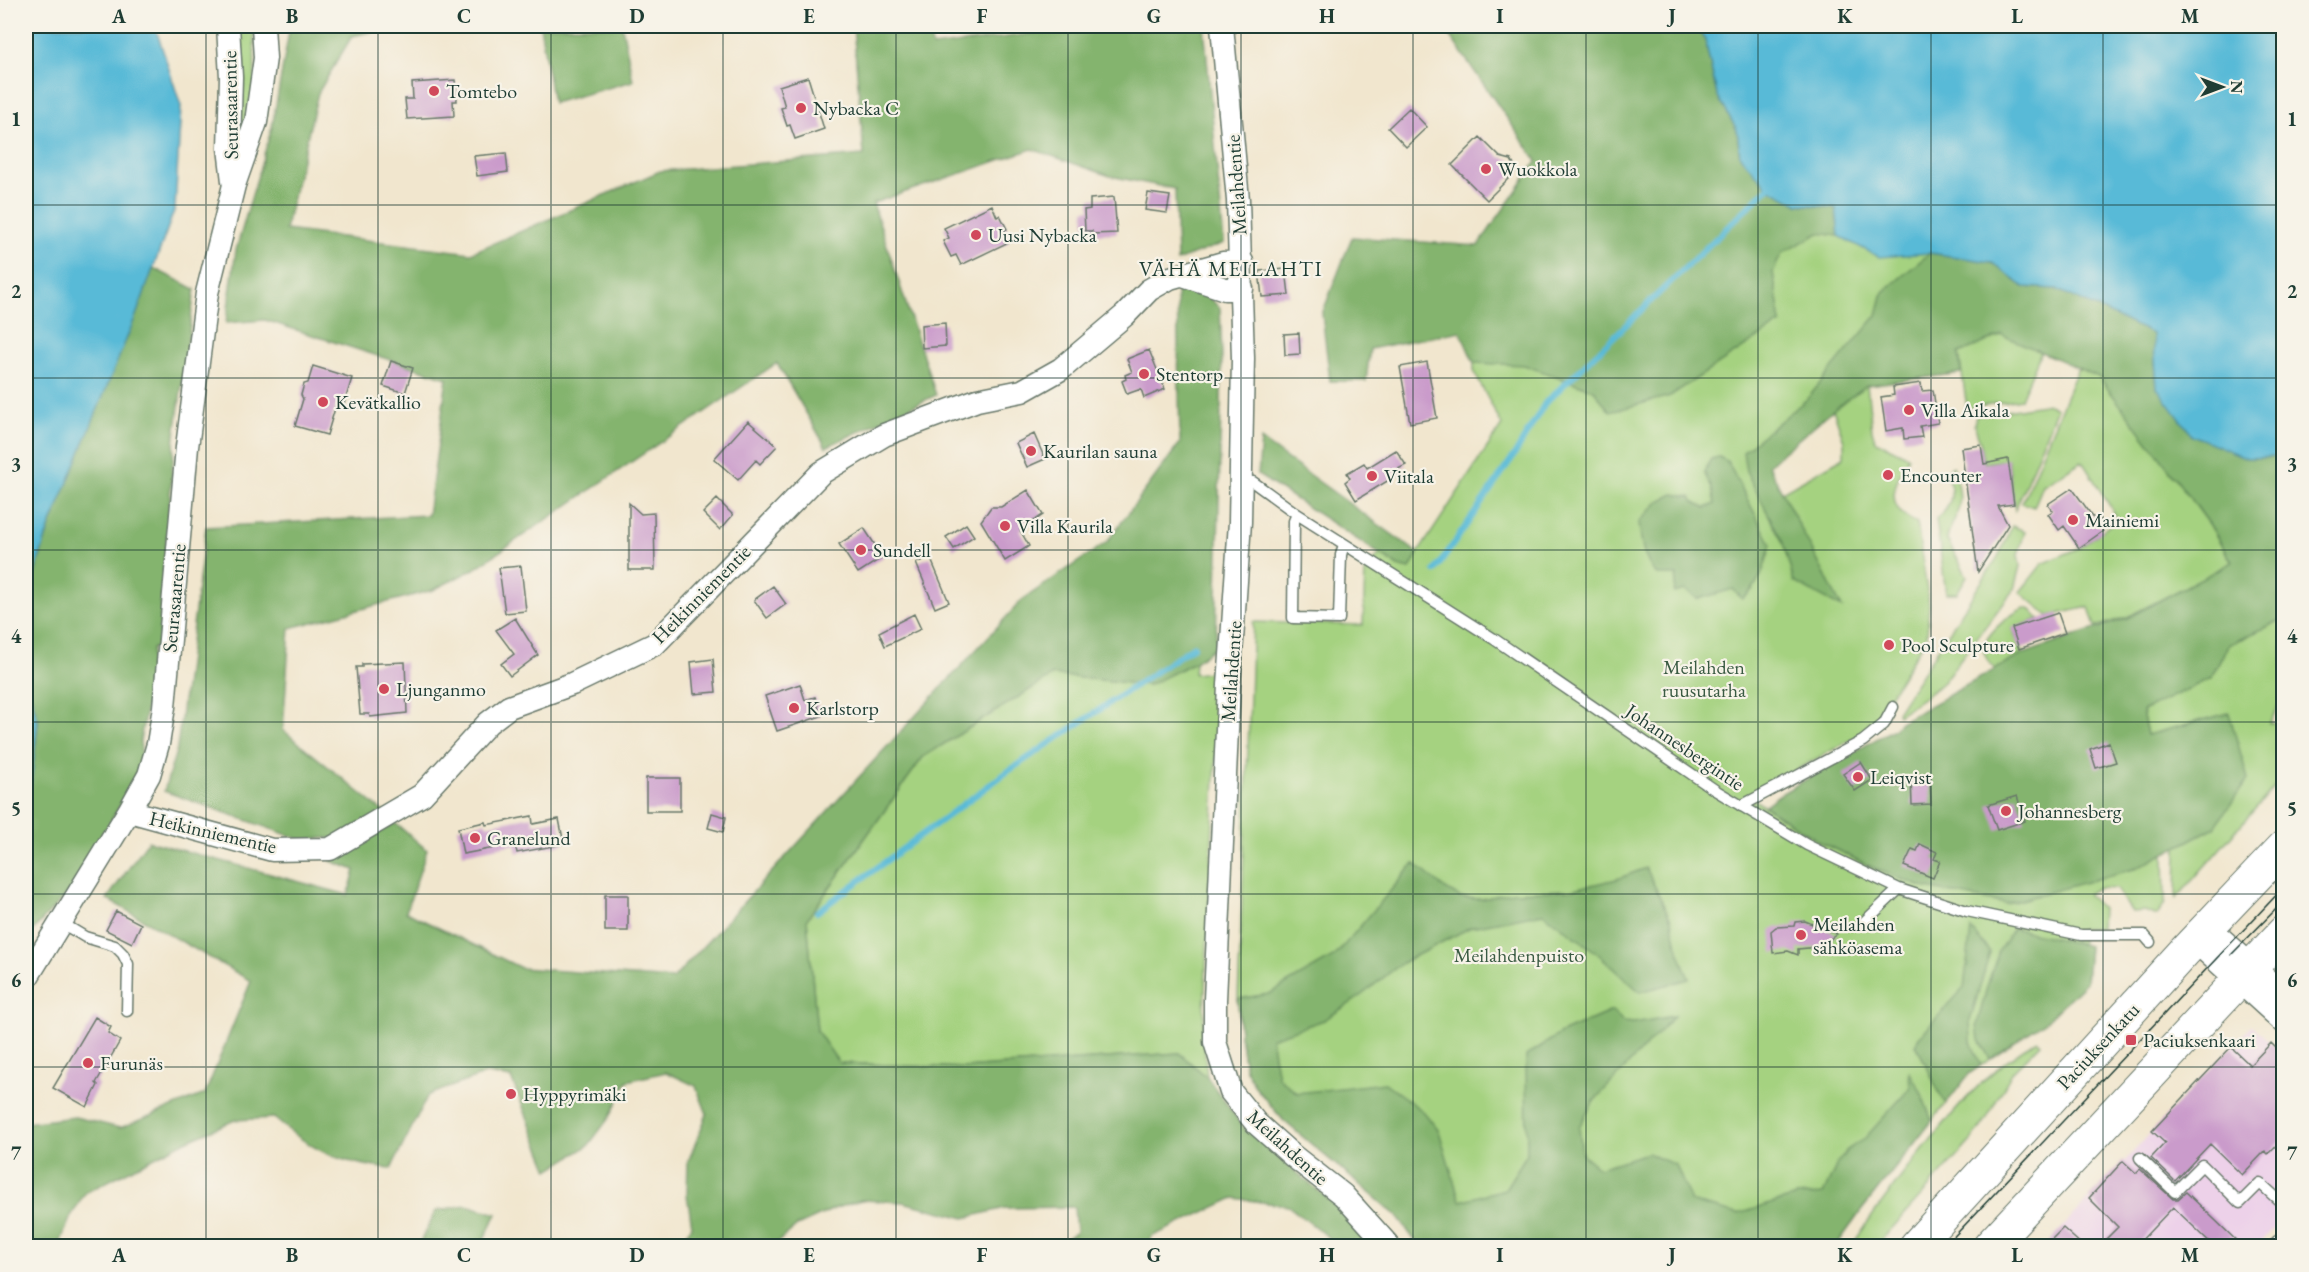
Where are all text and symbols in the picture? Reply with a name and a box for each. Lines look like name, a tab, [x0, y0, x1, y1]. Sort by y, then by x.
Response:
text: A	[111, 3, 127, 29]
text: B	[286, 3, 298, 29]
text: C	[457, 3, 471, 29]
text: D	[629, 3, 645, 29]
text: E	[803, 3, 815, 29]
text: F	[977, 3, 988, 29]
text: G	[1147, 3, 1161, 29]
text: H	[1319, 3, 1335, 29]
text: I	[1496, 3, 1504, 29]
text: J	[1666, 3, 1676, 29]
text: K	[1837, 3, 1853, 29]
text: L	[2011, 3, 2023, 29]
text: M	[2181, 3, 2199, 29]
street label: Seurasaarentie	[216, 50, 244, 160]
north arrow	[2192, 57, 2252, 117]
place label: Tomtebo	[446, 78, 517, 104]
text: N	[2226, 81, 2247, 94]
marker: Tomtebo	[427, 84, 441, 98]
place label: Nybacka C	[813, 95, 899, 121]
marker: Nybacka C	[794, 101, 808, 115]
text: 1	[11, 106, 21, 132]
text: 1	[2287, 106, 2297, 132]
street label: Meilahdentie	[1220, 134, 1252, 236]
place label: Wuokkola	[1498, 156, 1578, 182]
marker: Wuokkola	[1479, 162, 1493, 176]
place label: Uusi Nybacka	[988, 222, 1097, 248]
marker: Uusi Nybacka	[969, 228, 983, 242]
district label: VÄHÄ MEILAHTI	[1139, 255, 1323, 282]
text: 2	[11, 278, 22, 304]
text: 2	[2287, 278, 2298, 304]
place label: Stentorp	[1156, 361, 1223, 387]
marker: Stentorp	[1137, 367, 1151, 381]
place label: Kevätkallio	[335, 389, 421, 415]
marker: Kevätkallio	[316, 395, 330, 409]
place label: Villa Aikala	[1921, 397, 2009, 423]
marker: Villa Aikala	[1902, 403, 1916, 417]
place label: Kaurilan sauna	[1043, 438, 1158, 464]
marker: Kaurilan sauna	[1024, 444, 1038, 458]
text: 3	[11, 451, 21, 477]
text: 3	[2287, 451, 2297, 477]
place label: Encounter	[1900, 462, 1982, 488]
place label: Viitala	[1384, 463, 1434, 489]
marker: Encounter	[1881, 468, 1895, 482]
marker: Viitala	[1365, 469, 1379, 483]
place label: Mainiemi	[2085, 507, 2159, 533]
place label: Villa Kaurila	[1017, 513, 1113, 539]
marker: Mainiemi	[2066, 513, 2080, 527]
marker: Villa Kaurila	[998, 519, 1012, 533]
place label: Sundell	[873, 537, 931, 563]
street label: Heikinniementie	[646, 539, 756, 649]
street label: Seurasaarentie	[156, 543, 192, 653]
marker: Sundell	[854, 543, 868, 557]
street label: Meilahdentie	[1215, 620, 1247, 722]
text: 4	[11, 623, 22, 649]
text: 4	[2287, 623, 2298, 649]
place label: Pool Sculpture	[1901, 632, 2014, 658]
marker: Pool Sculpture	[1882, 638, 1896, 652]
park label: Meilahden ruusutarha	[1662, 654, 1746, 703]
place label: Ljunganmo	[396, 676, 486, 702]
marker: Ljunganmo	[377, 682, 391, 696]
place label: Karlstorp	[806, 695, 879, 721]
street label: Johannesbergintie	[1619, 697, 1750, 796]
marker: Karlstorp	[787, 701, 801, 715]
place label: Leiqvist	[1870, 764, 1932, 790]
marker: Leiqvist	[1851, 770, 1865, 784]
text: 5	[11, 795, 21, 821]
text: 5	[2287, 795, 2297, 821]
place label: Johannesberg	[2016, 798, 2122, 824]
marker: Johannesberg	[1999, 804, 2013, 818]
street label: Heikinniementie	[147, 805, 279, 859]
place label: Granelund	[487, 825, 571, 851]
marker: Granelund	[468, 831, 482, 845]
place label: Meilahden sähköasema	[1813, 911, 1902, 960]
marker: Meilahden sähköasema	[1794, 928, 1808, 942]
park label: Meilahdenpuisto	[1454, 942, 1584, 968]
text: 6	[11, 967, 22, 993]
text: 6	[2287, 967, 2298, 993]
street label: Paciuksenkatu	[2051, 997, 2145, 1095]
place label: Paciuksenkaari	[2143, 1027, 2256, 1053]
marker: Paciuksenkaari	[2124, 1033, 2138, 1047]
place label: Furunäs	[100, 1050, 163, 1076]
marker: Furunäs	[81, 1056, 95, 1070]
place label: Hyppyrimäki	[523, 1081, 626, 1107]
marker: Hyppyrimäki	[504, 1087, 518, 1101]
street label: Meilahdentie	[1242, 1104, 1334, 1191]
text: 7	[11, 1140, 22, 1166]
text: 7	[2287, 1140, 2298, 1166]
text: A	[111, 1242, 127, 1268]
text: B	[286, 1242, 298, 1268]
text: C	[457, 1242, 471, 1268]
text: D	[629, 1242, 645, 1268]
text: E	[803, 1242, 815, 1268]
text: F	[977, 1242, 988, 1268]
text: G	[1147, 1242, 1161, 1268]
text: H	[1319, 1242, 1335, 1268]
text: I	[1496, 1242, 1504, 1268]
text: J	[1666, 1242, 1676, 1268]
text: K	[1837, 1242, 1853, 1268]
text: L	[2011, 1242, 2023, 1268]
text: M	[2181, 1242, 2199, 1268]

